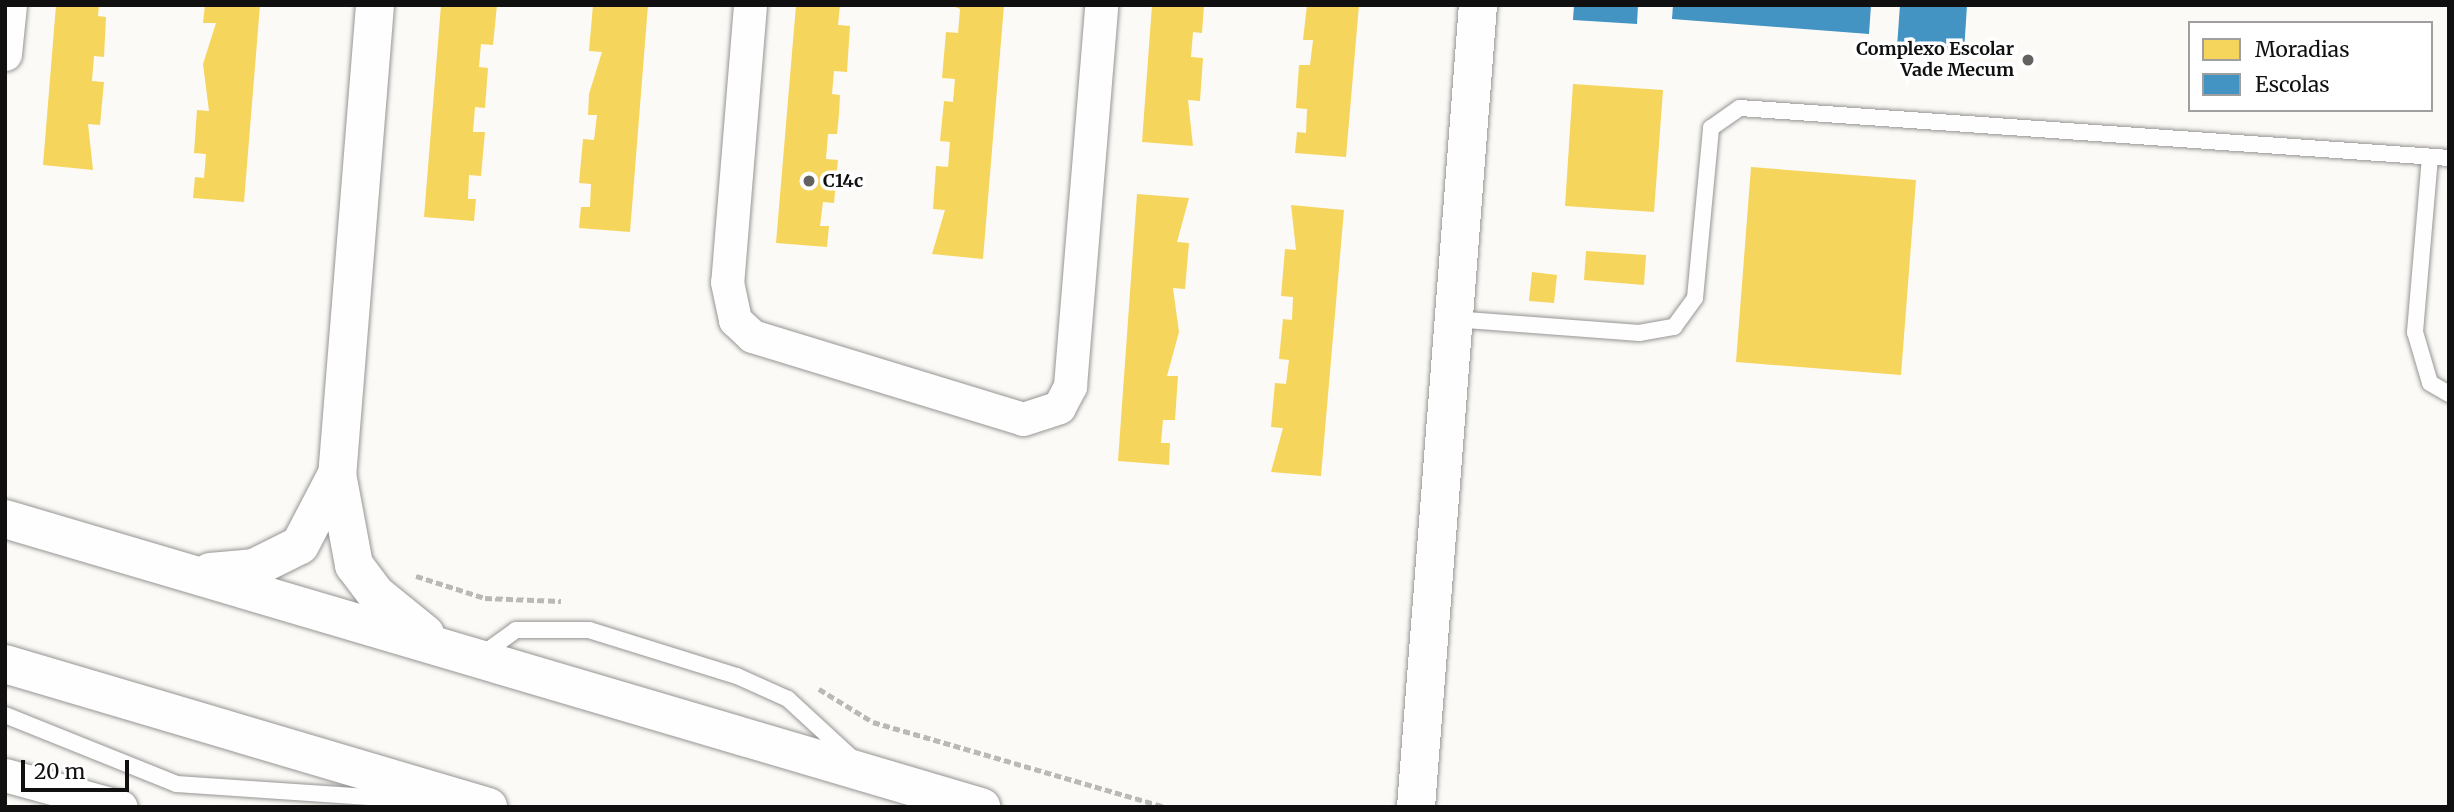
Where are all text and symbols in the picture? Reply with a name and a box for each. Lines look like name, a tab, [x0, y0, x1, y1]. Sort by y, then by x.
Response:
legend	[2188, 21, 2433, 112]
text: Moradias	[2255, 36, 2350, 63]
place label: Complexo Escolar Vade Mecum	[1856, 39, 2014, 82]
marker: Complexo Escolar Vade Mecum	[2020, 52, 2036, 68]
text: Escolas	[2255, 71, 2330, 98]
place label: C14c	[823, 170, 863, 192]
marker: C14c	[801, 173, 817, 189]
scale bar	[24, 746, 133, 790]
text: 20 m	[34, 758, 85, 785]

